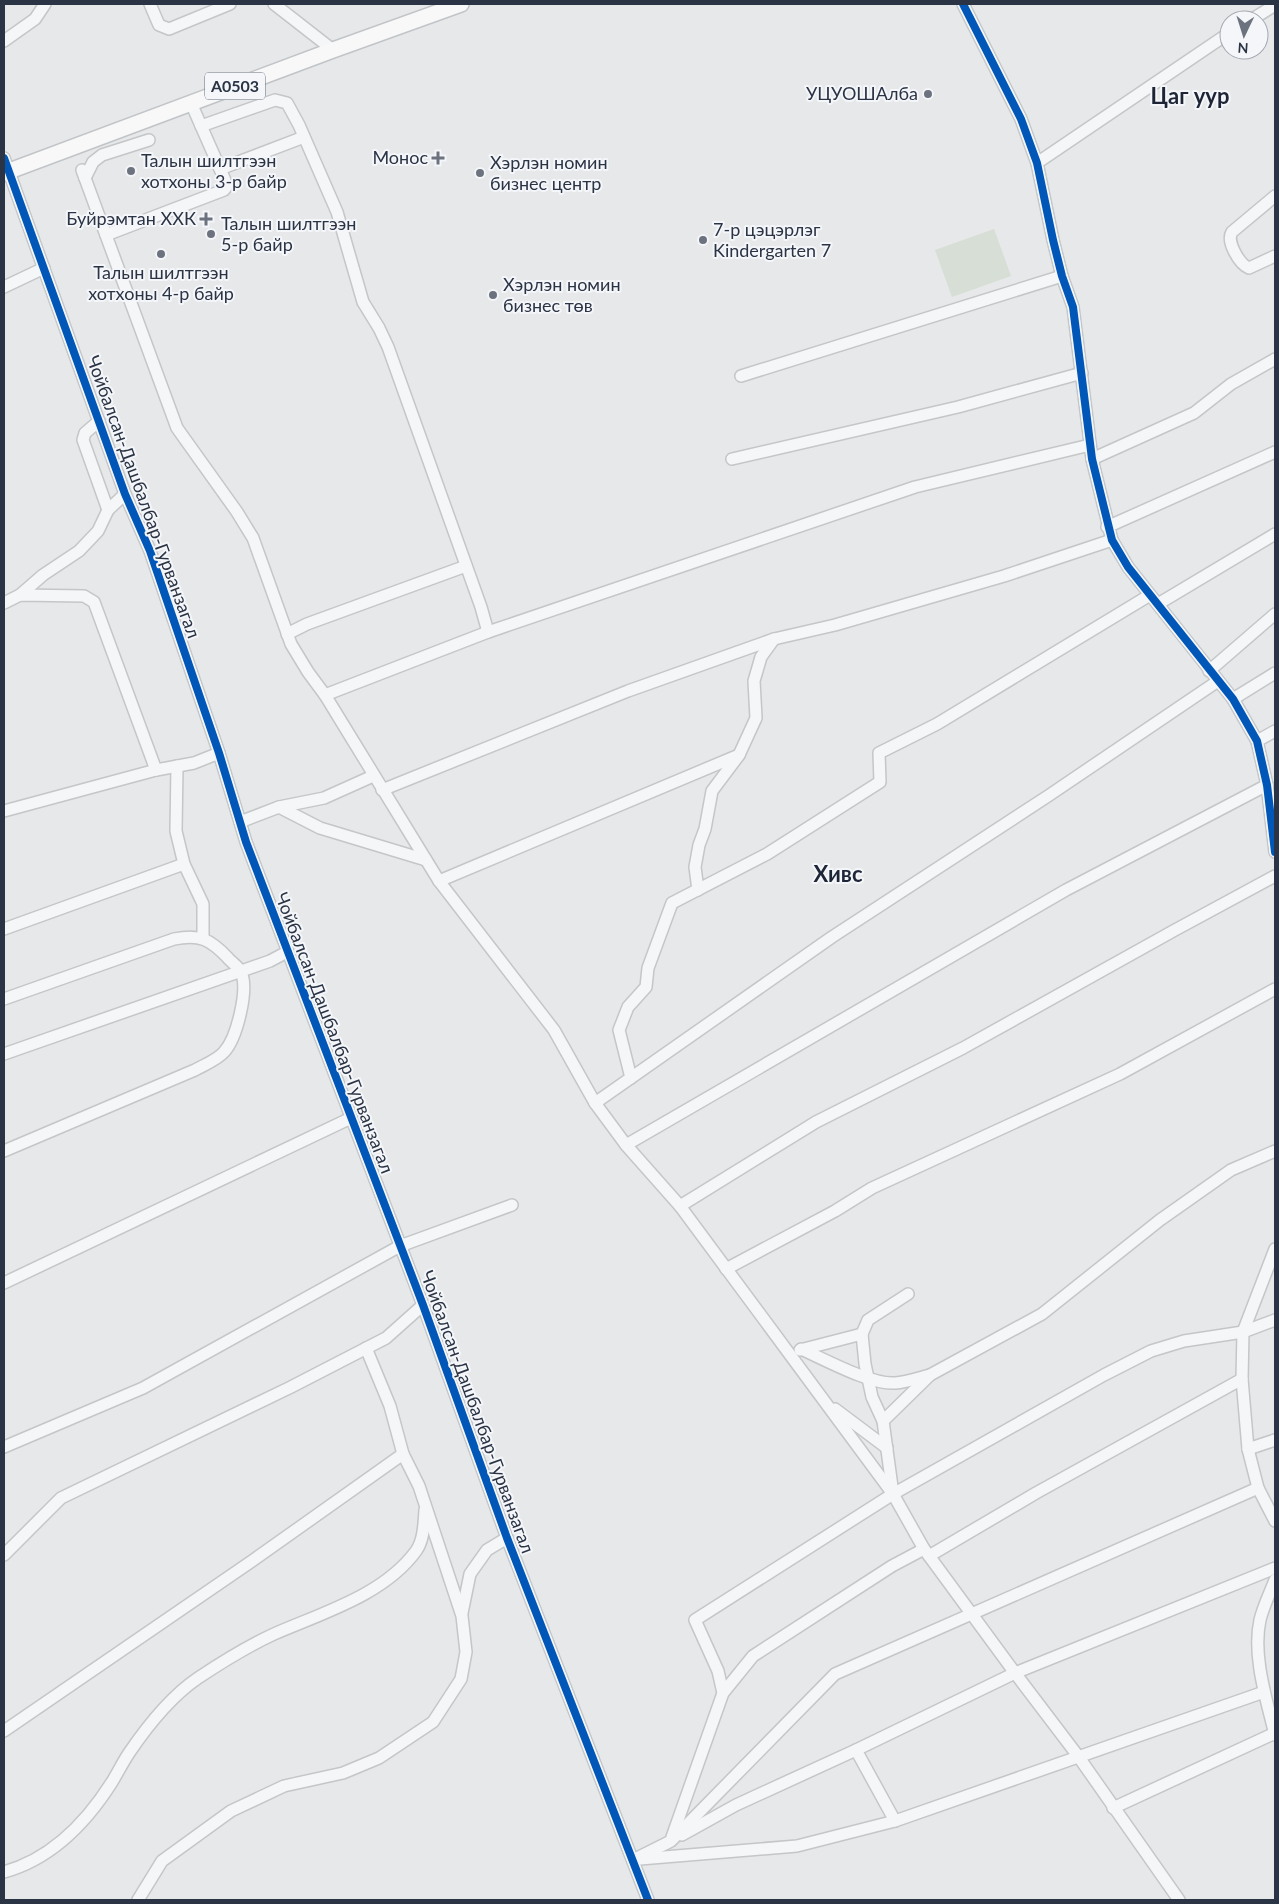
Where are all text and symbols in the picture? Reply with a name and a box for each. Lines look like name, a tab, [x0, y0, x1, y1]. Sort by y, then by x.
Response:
north arrow	[1219, 10, 1269, 60]
text: N	[1237, 40, 1249, 57]
road number: A0503	[205, 72, 265, 100]
place label: УЦУОШАлба	[806, 82, 918, 104]
district label: Цаг уур	[1151, 82, 1229, 109]
marker: УЦУОШАлба	[922, 88, 934, 100]
place label: Монос	[372, 146, 428, 168]
place label: Талын шилтгээн хотхоны 3-р байр	[141, 149, 287, 192]
place label: Хэрлэн номин бизнес центр	[490, 151, 608, 194]
marker: Монос	[432, 152, 444, 164]
marker: Талын шилтгээн хотхоны 3-р байр	[125, 165, 137, 177]
marker: Хэрлэн номин бизнес центр	[474, 167, 486, 179]
place label: Буйрэмтан ХХК	[66, 207, 196, 229]
place label: Талын шилтгээн 5-р байр	[221, 212, 356, 255]
marker: Буйрэмтан ХХК	[200, 213, 212, 225]
place label: 7-р цэцэрлэг Kindergarten 7	[713, 218, 831, 261]
marker: Талын шилтгээн 5-р байр	[205, 228, 217, 240]
marker: 7-р цэцэрлэг Kindergarten 7	[697, 234, 709, 246]
marker: Талын шилтгээн хотхоны 4-р байр	[155, 248, 167, 260]
place label: Талын шилтгээн хотхоны 4-р байр	[88, 261, 234, 304]
place label: Хэрлэн номин бизнес төв	[503, 273, 621, 316]
marker: Хэрлэн номин бизнес төв	[487, 289, 499, 301]
street label: Чойбалсан-Дашбалбар-Гурванзагал	[82, 352, 205, 641]
district label: Хивс	[813, 860, 863, 887]
street label: Чойбалсан-Дашбалбар-Гурванзагал	[271, 889, 399, 1176]
street label: Чойбалсан-Дашбалбар-Гурванзагал	[416, 1267, 539, 1556]

